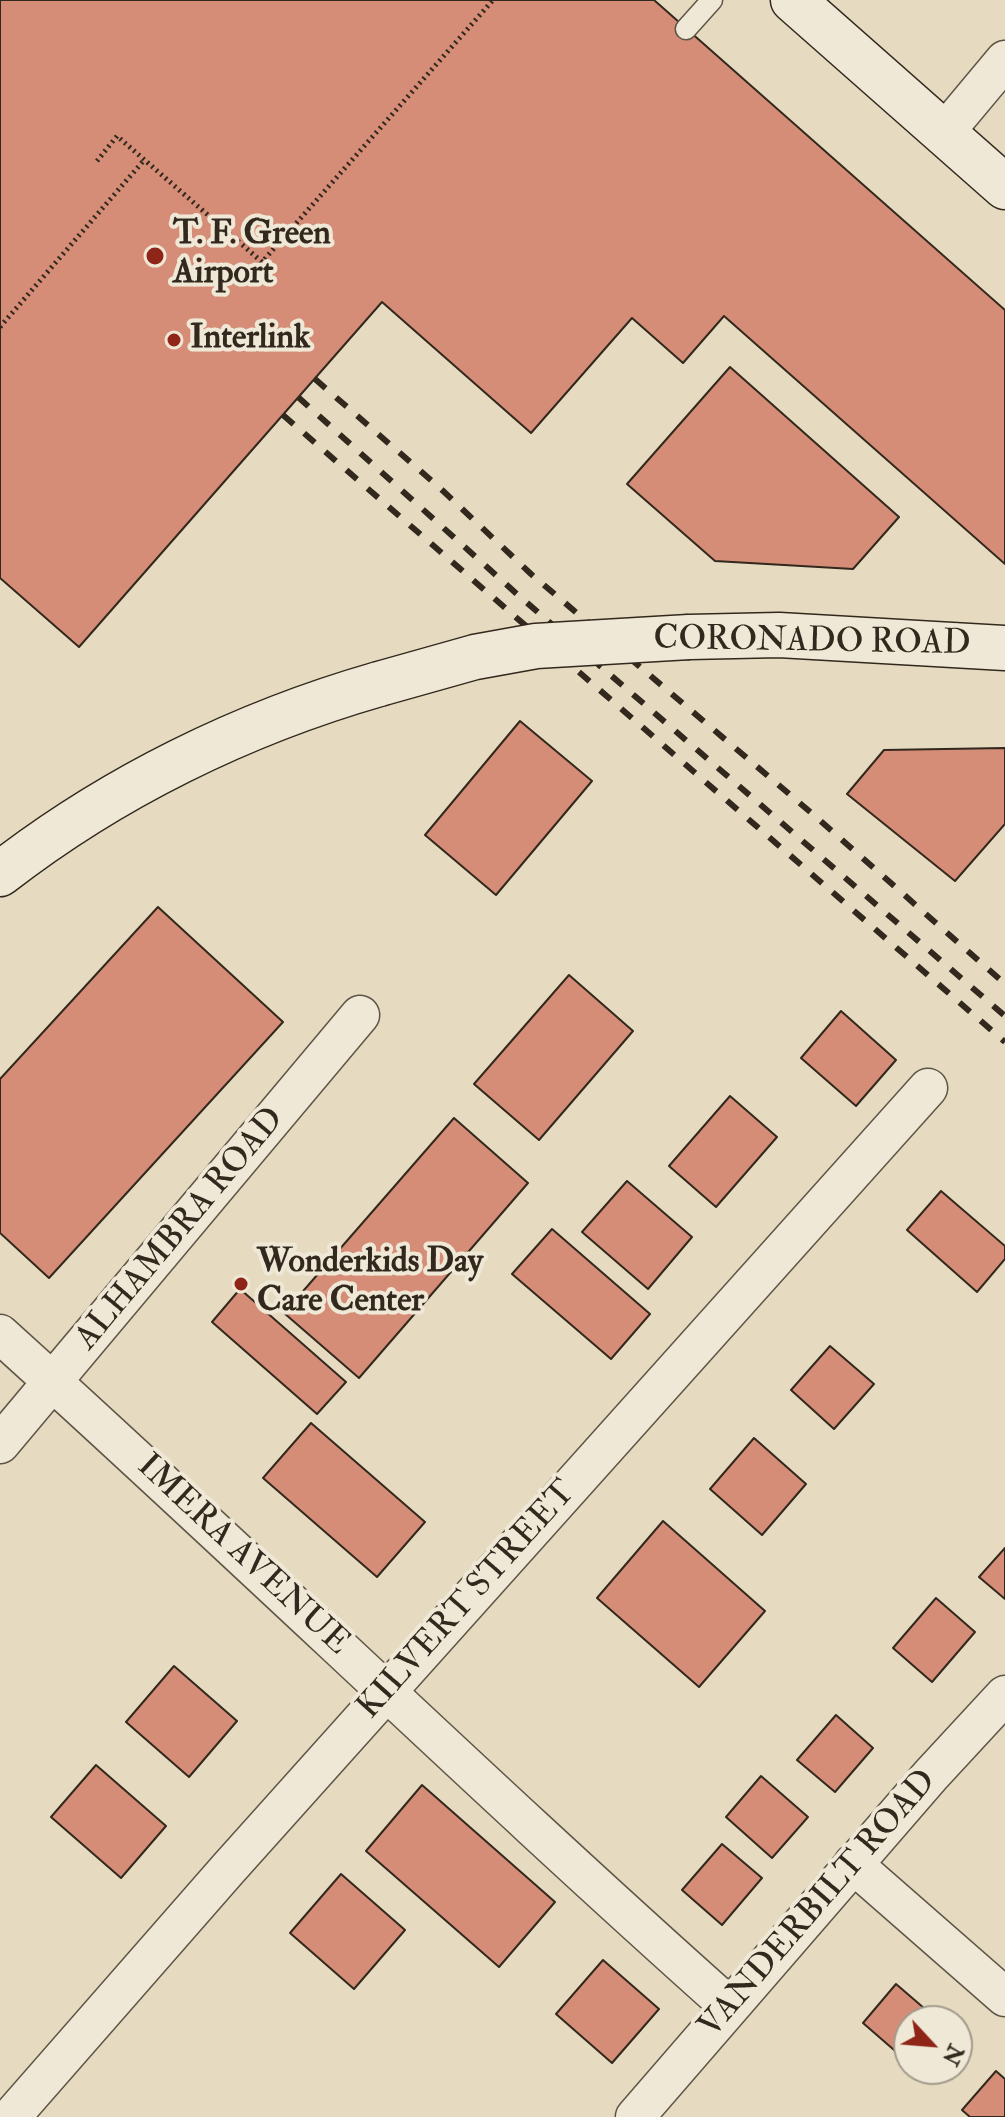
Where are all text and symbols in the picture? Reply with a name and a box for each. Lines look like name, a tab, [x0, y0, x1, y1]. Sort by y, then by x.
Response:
place label: T. F. Green Airport	[173, 216, 331, 296]
marker: T. F. Green Airport	[144, 245, 166, 267]
place label: Interlink	[190, 320, 310, 360]
marker: Interlink	[165, 331, 183, 349]
street label: CORONADO ROAD	[653, 620, 971, 666]
street label: ALHAMBRA ROAD	[68, 1100, 294, 1360]
place label: Wonderkids Day Care Center	[257, 1244, 483, 1324]
marker: Wonderkids Day Care Center	[232, 1275, 250, 1293]
street label: IMERA AVENUE	[127, 1447, 357, 1665]
street label: KILVERT STREET	[350, 1473, 586, 1729]
street label: VANDERBILT ROAD	[692, 1763, 946, 2047]
north arrow	[893, 2005, 973, 2085]
text: N	[936, 2040, 970, 2070]

